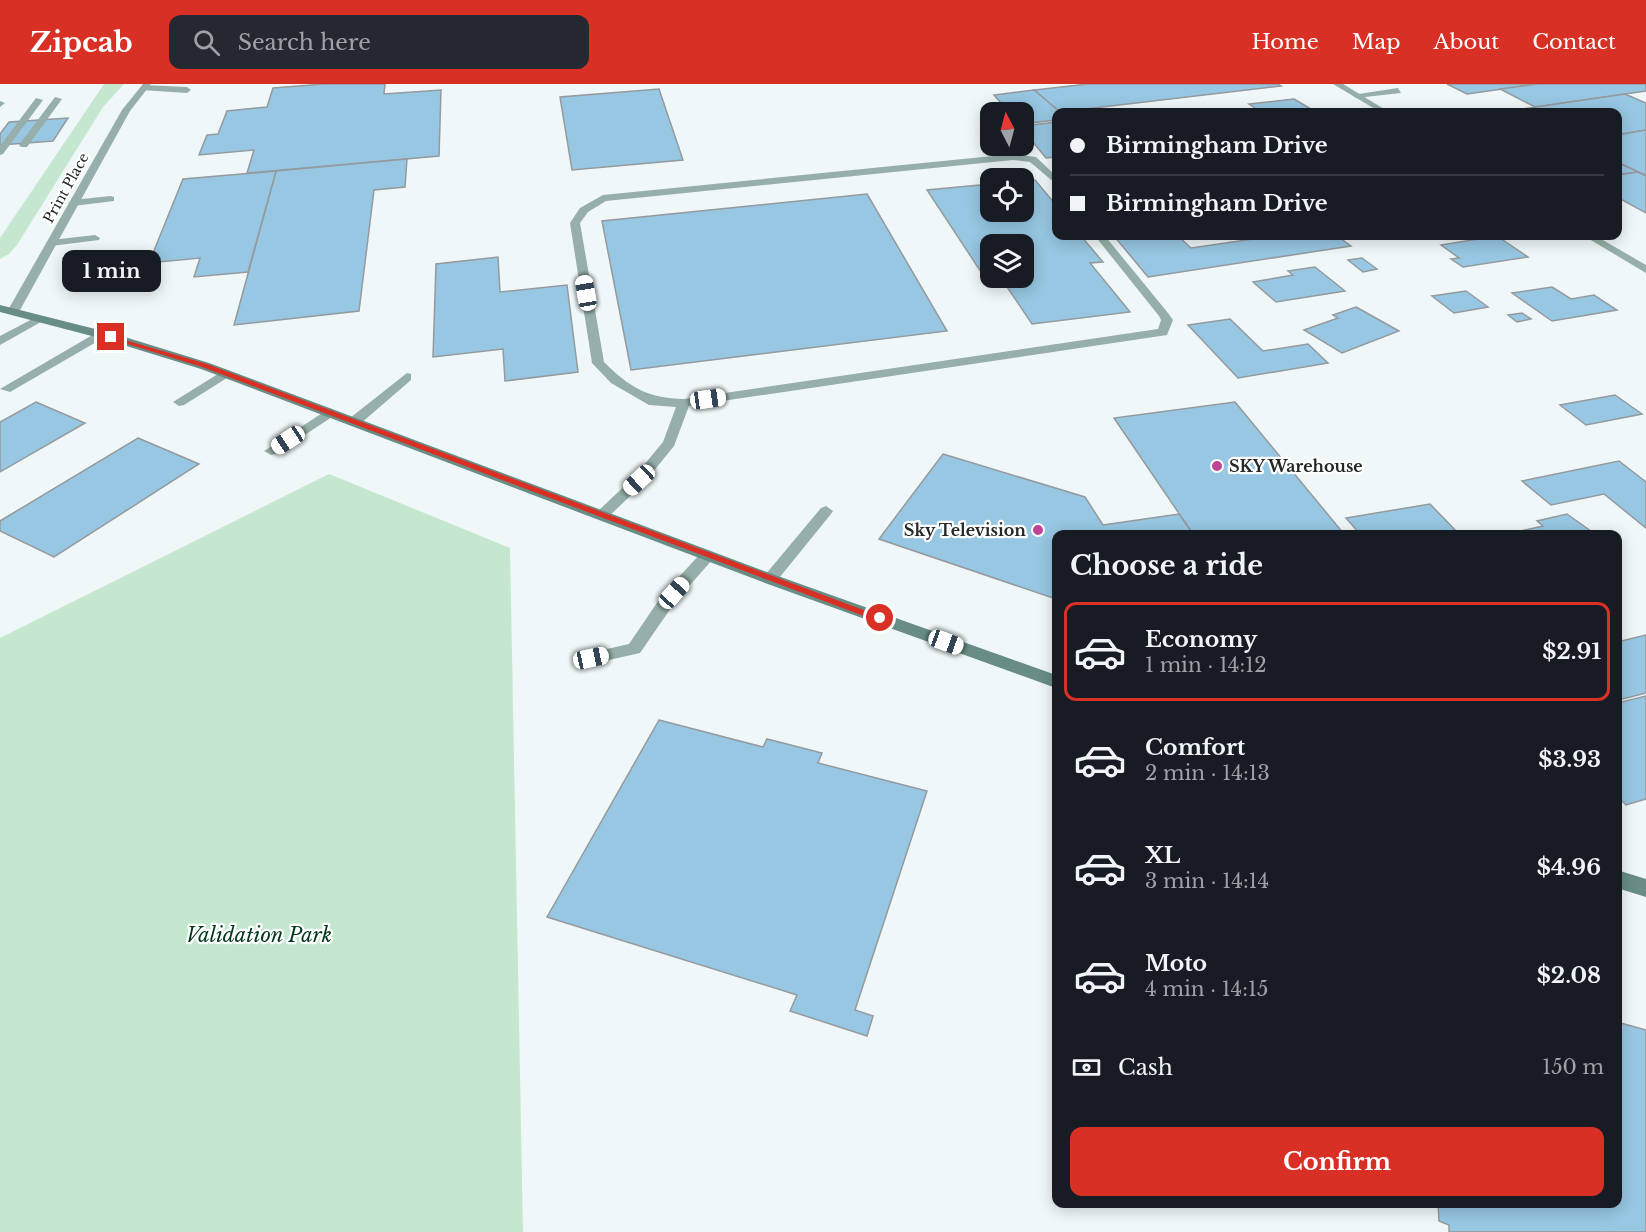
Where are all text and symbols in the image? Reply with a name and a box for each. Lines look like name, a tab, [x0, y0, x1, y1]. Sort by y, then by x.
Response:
search box	[169, 15, 589, 69]
text: Zipcab	[30, 25, 133, 60]
icon: search	[190, 26, 223, 59]
text: Search here	[238, 29, 371, 56]
text: Home	[1252, 29, 1319, 55]
text: Map	[1352, 29, 1400, 55]
text: About	[1433, 29, 1499, 55]
text: Contact	[1532, 29, 1616, 55]
north arrow	[980, 102, 1034, 156]
map controls	[980, 102, 1034, 288]
text: Birmingham Drive	[1106, 132, 1328, 159]
street label: Print Place	[39, 150, 93, 226]
button: locate	[980, 168, 1034, 222]
text: Birmingham Drive	[1106, 190, 1328, 217]
button: layers	[980, 234, 1034, 288]
callout: 1 min	[62, 250, 160, 292]
text: 1 min	[83, 259, 140, 283]
car	[574, 274, 598, 312]
route end	[97, 323, 124, 350]
car	[689, 388, 727, 410]
car	[268, 423, 308, 457]
place label: SKY Warehouse	[1229, 456, 1363, 476]
marker: SKY Warehouse	[1210, 459, 1224, 473]
car	[620, 461, 658, 499]
place label: Sky Television	[904, 520, 1026, 540]
marker: Sky Television	[1031, 523, 1045, 537]
text: Choose a ride	[1070, 549, 1263, 582]
car	[655, 574, 693, 612]
route start	[866, 604, 893, 631]
icon: car	[1073, 625, 1127, 679]
text: Economy	[1145, 626, 1257, 653]
car	[926, 627, 966, 657]
text: $2.91	[1542, 638, 1601, 665]
car	[572, 645, 610, 671]
text: 1 min · 14:12	[1145, 653, 1266, 677]
icon: car	[1073, 733, 1127, 787]
text: Comfort	[1145, 734, 1245, 761]
text: $3.93	[1538, 746, 1601, 773]
text: 2 min · 14:13	[1145, 761, 1270, 785]
icon: car	[1073, 841, 1127, 895]
text: XL	[1145, 842, 1180, 869]
text: $4.96	[1537, 854, 1601, 881]
text: 3 min · 14:14	[1145, 869, 1269, 893]
park label: Validation Park	[186, 923, 332, 947]
icon: car	[1073, 949, 1127, 1003]
text: Moto	[1145, 950, 1207, 977]
text: $2.08	[1537, 962, 1601, 989]
text: 4 min · 14:15	[1145, 977, 1268, 1001]
icon: cash	[1070, 1051, 1103, 1084]
text: Cash	[1118, 1054, 1173, 1081]
text: 150 m	[1542, 1055, 1604, 1079]
button: Confirm	[1070, 1127, 1604, 1196]

